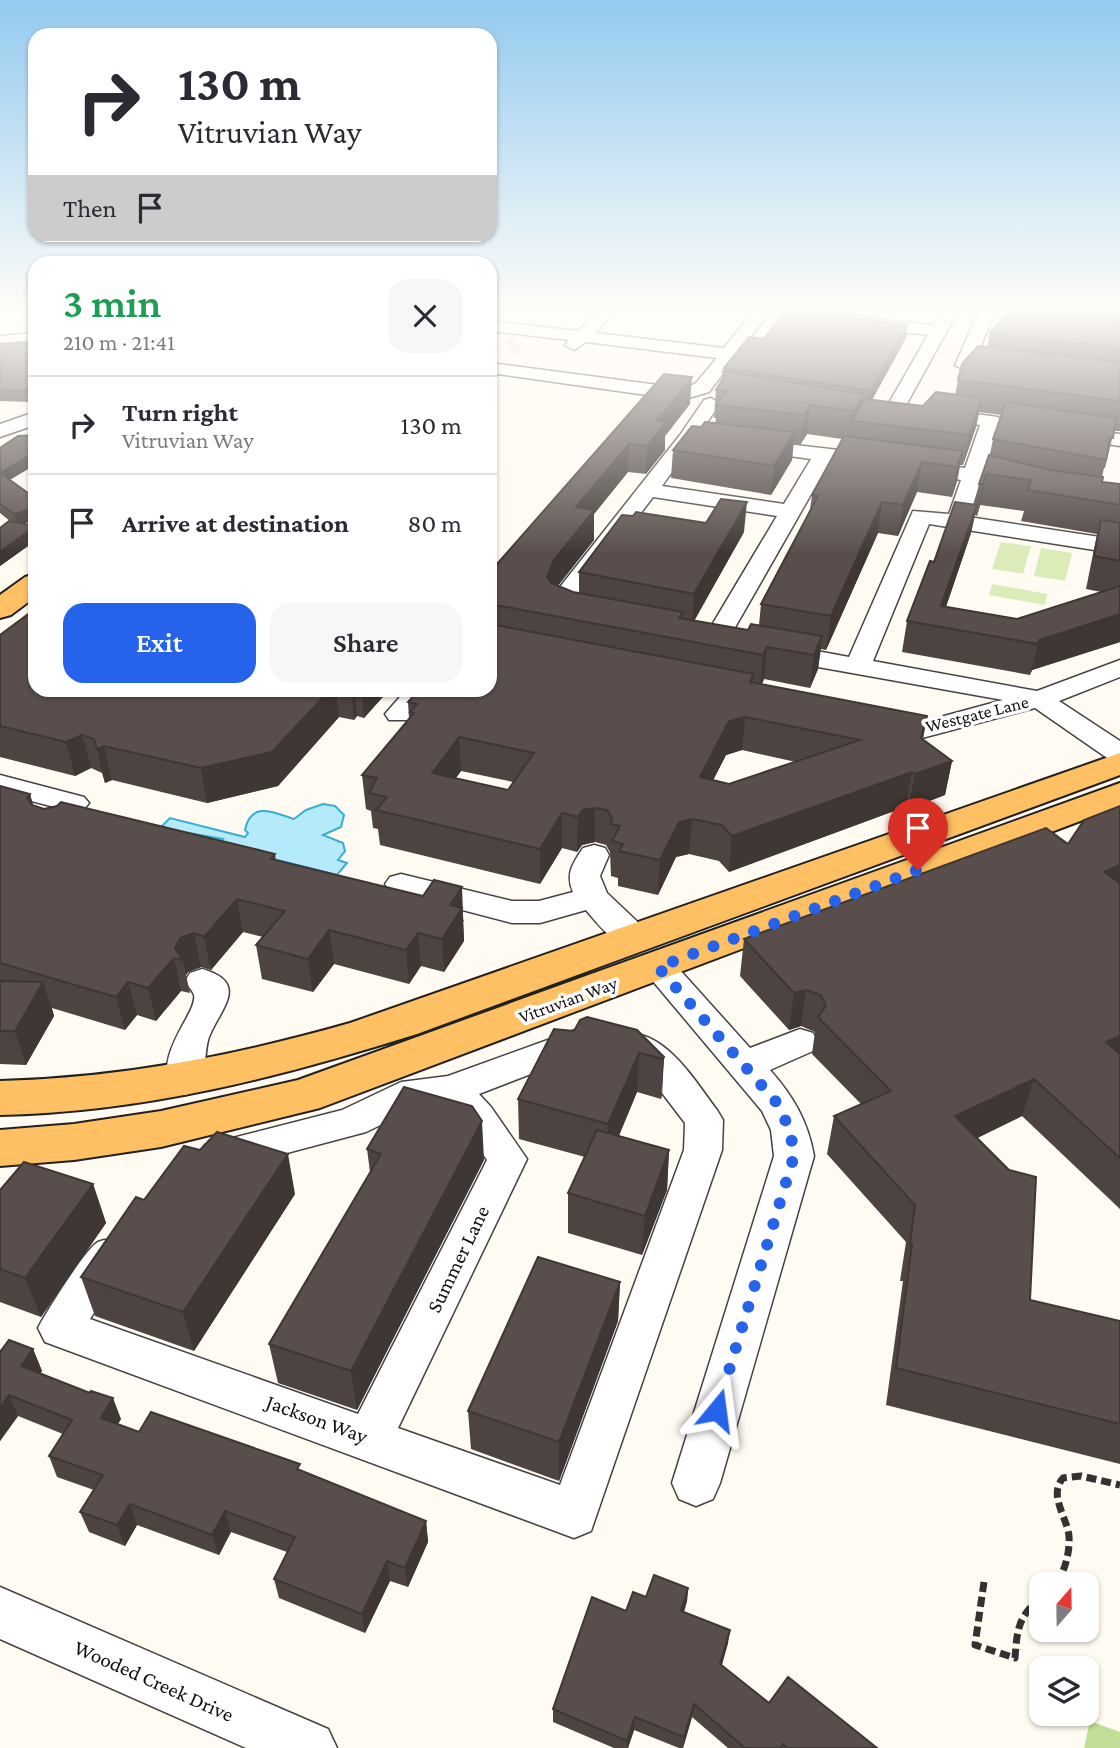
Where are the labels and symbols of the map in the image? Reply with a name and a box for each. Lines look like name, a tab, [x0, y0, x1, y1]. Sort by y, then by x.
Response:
street label: Westgate Lane	[923, 692, 1031, 736]
pin	[888, 798, 948, 870]
street label: Vitruvian Way	[516, 973, 621, 1027]
street label: Summer Lane	[422, 1202, 494, 1316]
position arrow	[680, 1373, 754, 1447]
street label: Jackson Way	[261, 1389, 371, 1449]
north arrow	[1029, 1572, 1099, 1642]
street label: Wooded Creek Drive	[71, 1635, 237, 1727]

